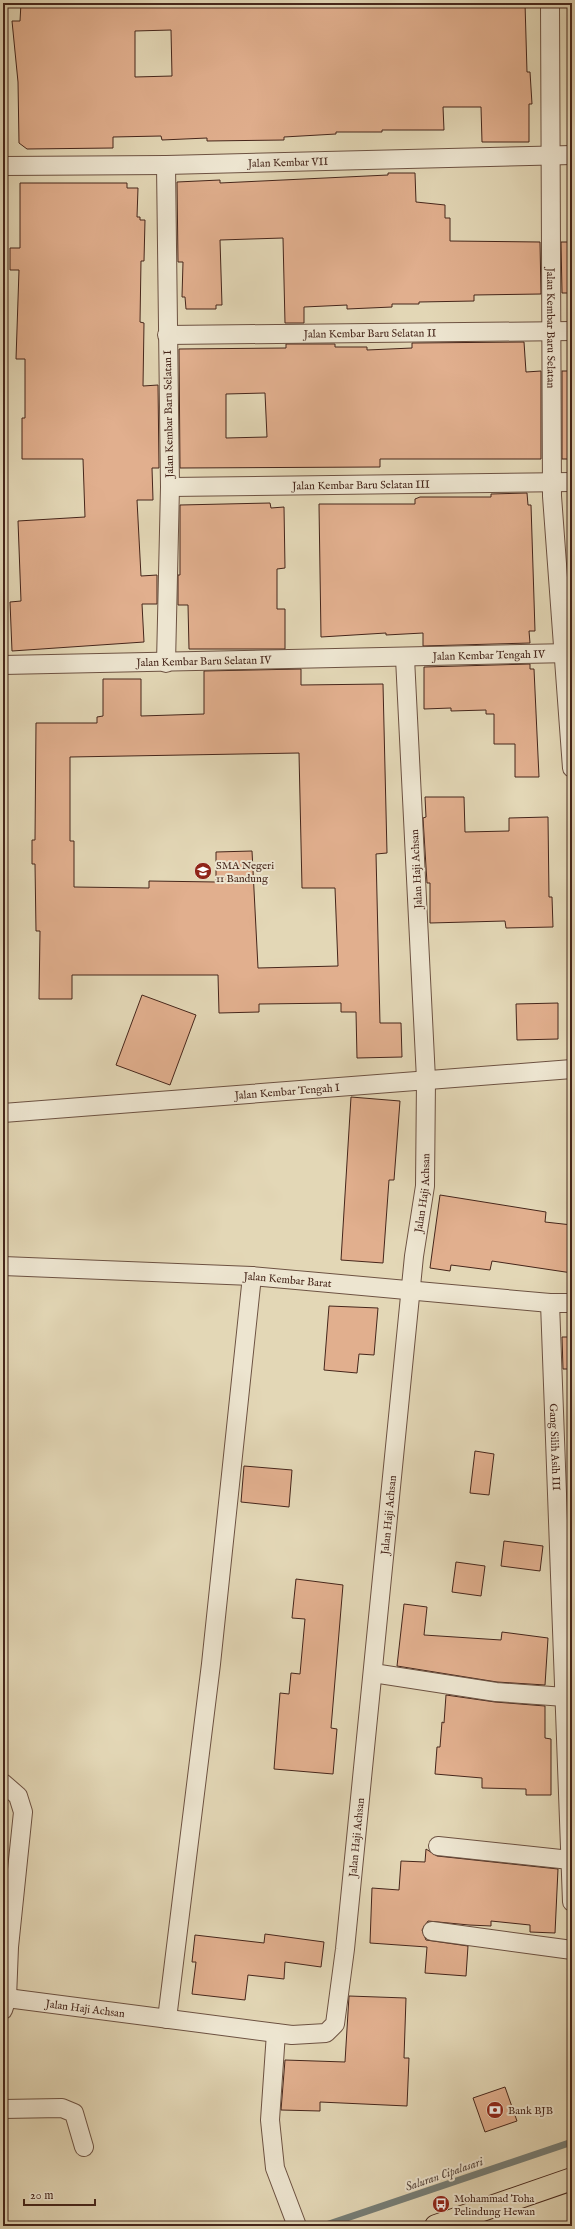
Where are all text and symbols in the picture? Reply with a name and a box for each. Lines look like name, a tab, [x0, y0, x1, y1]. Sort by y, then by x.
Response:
street label: Jalan Kembar VII	[246, 155, 329, 171]
street label: Jalan Kembar Baru Selatan	[543, 266, 558, 389]
street label: Jalan Kembar Baru Selatan II	[302, 326, 437, 342]
street label: Jalan Kembar Baru Selatan I	[161, 350, 177, 480]
street label: Jalan Kembar Baru Selatan III	[290, 478, 430, 494]
street label: Jalan Kembar Tengah IV	[430, 648, 546, 664]
street label: Jalan Kembar Baru Selatan IV	[134, 653, 272, 670]
street label: Jalan Haji Achsan	[408, 829, 426, 911]
place label: SMA Negeri 11 Bandung	[216, 859, 274, 886]
school or university icon: SMA Negeri 11 Bandung	[193, 861, 213, 881]
street label: Jalan Kembar Tengah I	[232, 1081, 341, 1103]
street label: Jalan Haji Achsan	[411, 1153, 433, 1236]
street label: Jalan Kembar Barat	[241, 1270, 332, 1291]
street label: Gang Silih Asih III	[546, 1403, 563, 1491]
street label: Jalan Haji Achsan	[378, 1475, 400, 1557]
street label: Jalan Haji Achsan	[346, 1797, 368, 1880]
street label: Jalan Haji Achsan	[43, 1997, 126, 2021]
bank icon: Bank BJB	[485, 2100, 505, 2120]
place label: Bank BJB	[508, 2104, 553, 2118]
water label: Saluran Cipalasari	[403, 2154, 486, 2195]
scale bar	[24, 2181, 95, 2207]
text: 20 m	[30, 2188, 53, 2203]
place label: Mohammad Toha Pelindung Hewan	[454, 2192, 535, 2219]
bus stop icon: Mohammad Toha Pelindung Hewan	[431, 2194, 451, 2214]

